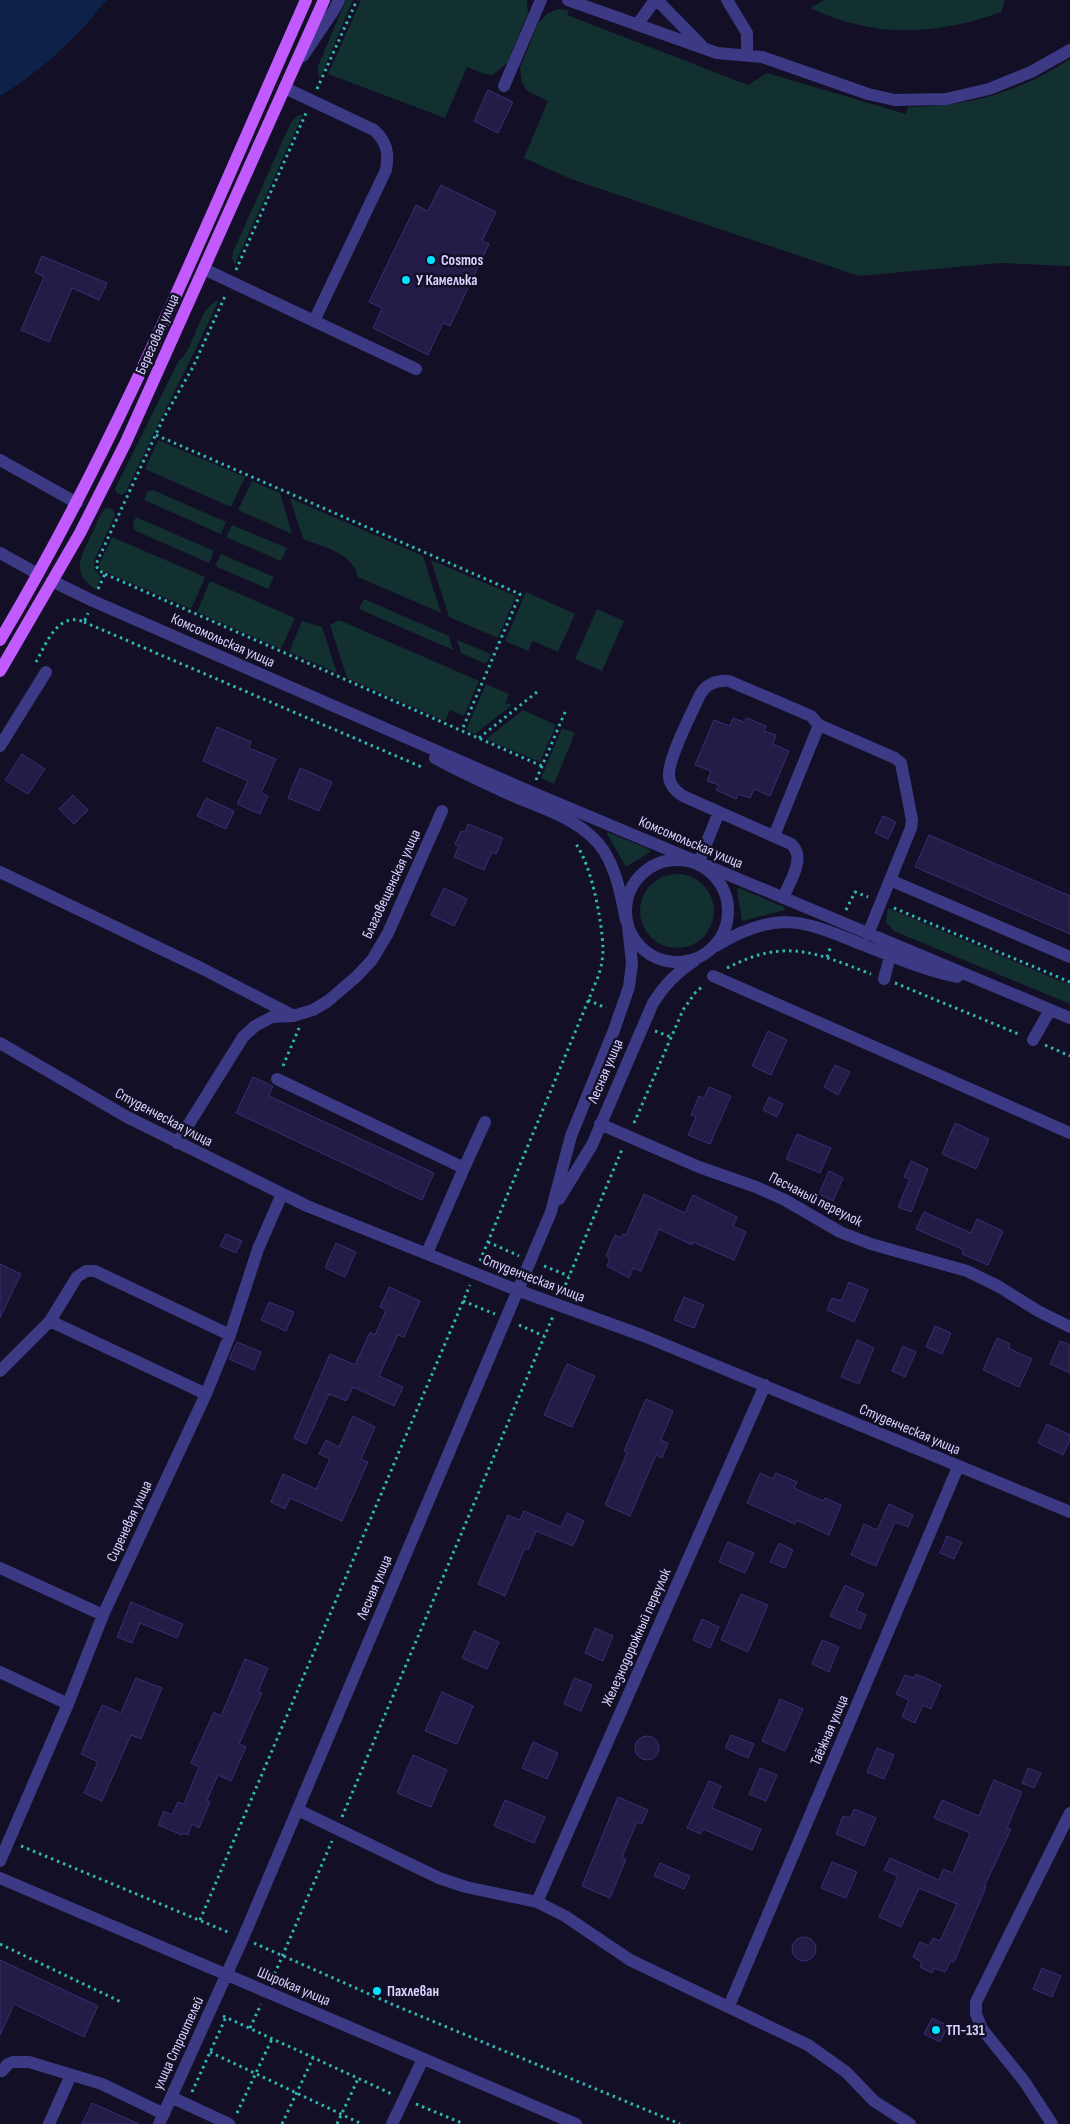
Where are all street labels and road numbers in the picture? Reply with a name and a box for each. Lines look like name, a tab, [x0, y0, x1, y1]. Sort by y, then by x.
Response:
street label: Береговая улица	[131, 291, 184, 377]
street label: Комсомольская улица	[168, 609, 278, 672]
street label: Комсомольская улица	[636, 812, 746, 873]
street label: Благовещенская улица	[358, 826, 425, 942]
street label: Лесная улица	[583, 1036, 628, 1107]
street label: Студенческая улица	[112, 1084, 216, 1151]
street label: Песчаный переулок	[766, 1168, 866, 1231]
street label: Студенческая улица	[480, 1250, 588, 1307]
street label: Студенческая улица	[856, 1400, 963, 1459]
street label: Сиреневая улица	[102, 1477, 157, 1565]
street label: Лесная улица	[352, 1552, 397, 1623]
street label: Железнодорожный переулок	[597, 1565, 676, 1709]
street label: Таёжная улица	[806, 1692, 853, 1768]
street label: Широкая улица	[254, 1963, 334, 2011]
street label: улица Строителей	[149, 1994, 208, 2093]

